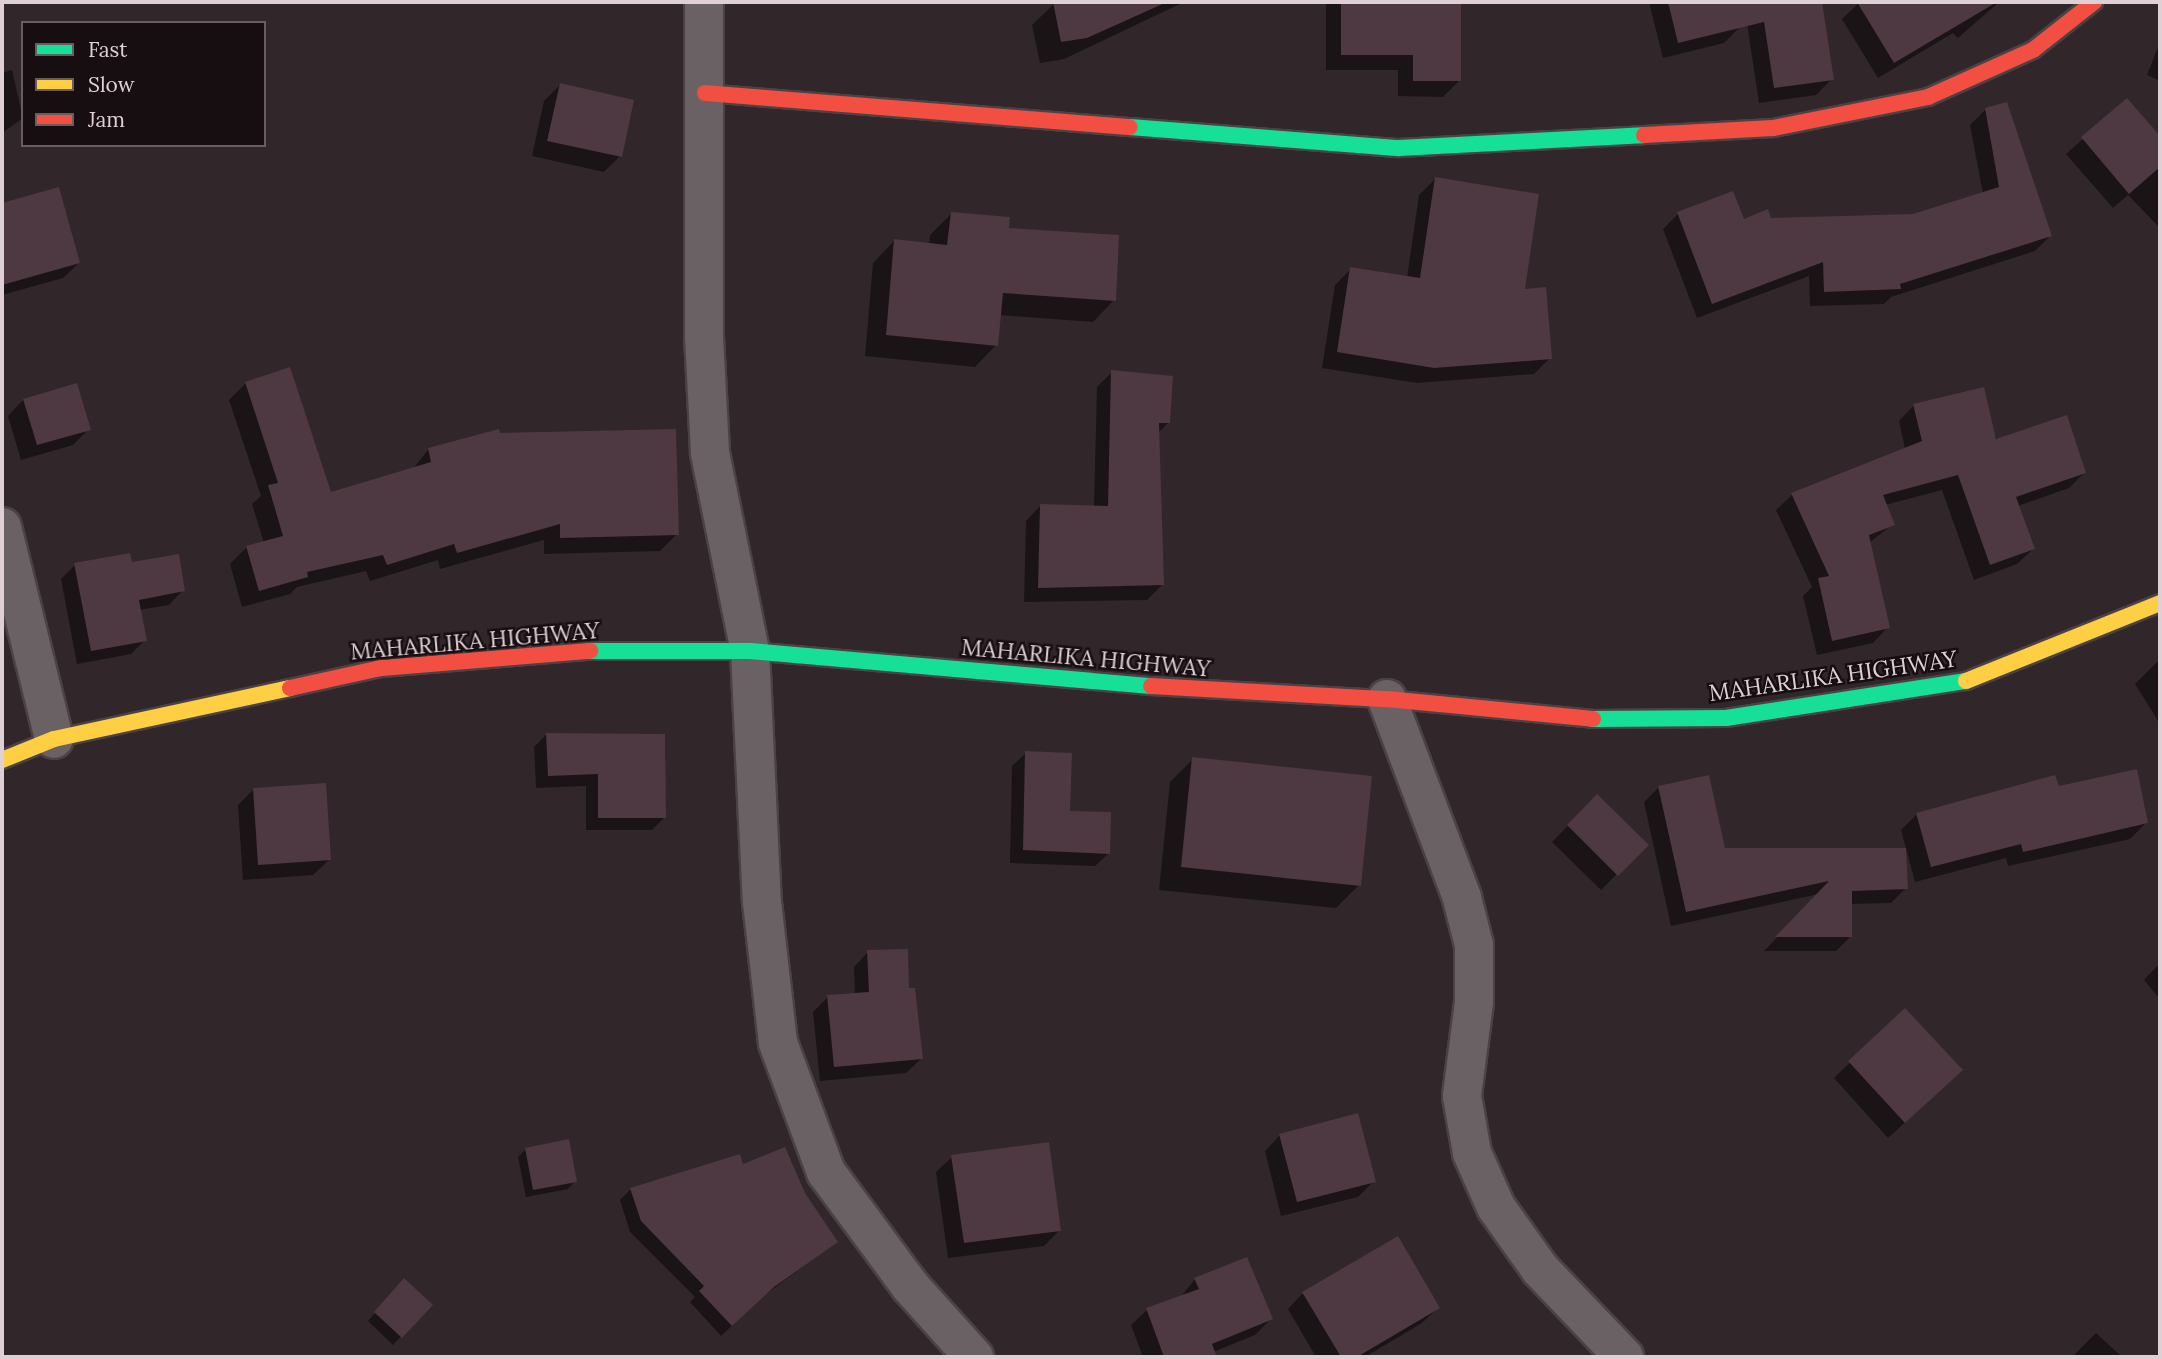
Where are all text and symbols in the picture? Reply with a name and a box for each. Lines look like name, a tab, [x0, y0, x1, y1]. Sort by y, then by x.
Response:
legend	[21, 21, 266, 147]
text: Fast	[88, 36, 127, 63]
text: Slow	[88, 71, 135, 98]
text: Jam	[88, 106, 125, 133]
street label: MAHARLIKA HIGHWAY	[349, 616, 601, 666]
street label: MAHARLIKA HIGHWAY	[960, 633, 1212, 683]
street label: MAHARLIKA HIGHWAY	[1707, 645, 1959, 707]

